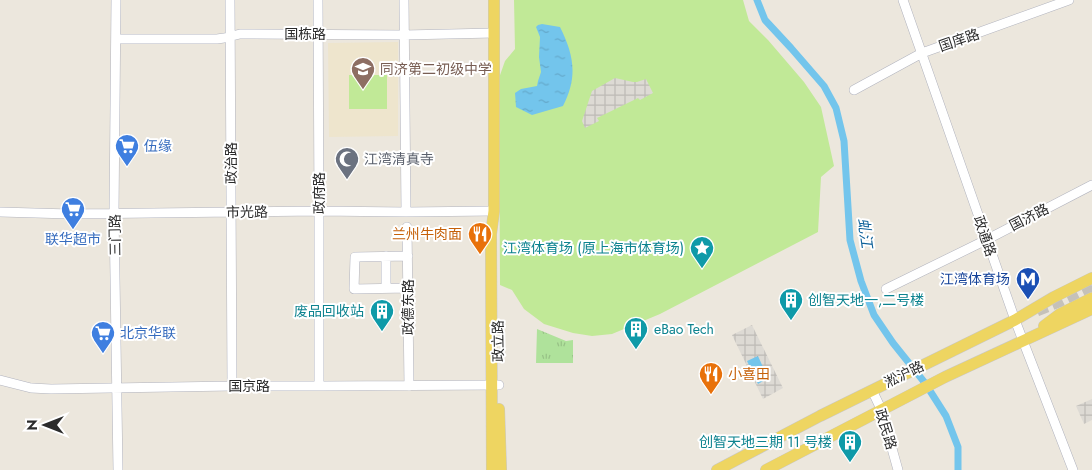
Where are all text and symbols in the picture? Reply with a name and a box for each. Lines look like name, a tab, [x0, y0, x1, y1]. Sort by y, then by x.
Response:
street label: 国栋路	[284, 24, 326, 44]
street label: 国庠路	[936, 24, 982, 56]
school or university icon: 同济第二初级中学	[350, 56, 376, 90]
place label: 同济第二初级中学	[380, 59, 492, 79]
supermarket icon: 伍缘	[114, 133, 140, 167]
place label: 伍缘	[144, 136, 172, 156]
street label: 政治路	[221, 142, 241, 184]
mosque icon: 江湾清真寺	[334, 146, 360, 180]
place label: 江湾清真寺	[364, 149, 434, 169]
street label: 政府路	[309, 172, 329, 214]
supermarket icon: 联华超市	[60, 196, 86, 230]
street label: 国济路	[1006, 199, 1052, 235]
street label: 市光路	[226, 202, 268, 222]
street label: 政通路	[969, 213, 1001, 259]
street label: 三门路	[105, 214, 125, 256]
water label: 虬江	[852, 217, 878, 251]
restaurant icon: 兰州牛肉面	[467, 221, 493, 255]
place label: 兰州牛肉面	[392, 224, 462, 244]
place label: 联华超市	[45, 229, 101, 249]
place icon: 江湾体育场 (原上海市体育场)	[689, 235, 715, 269]
place label: 江湾体育场 (原上海市体育场)	[503, 238, 684, 258]
metro station icon: 江湾体育场	[1015, 266, 1041, 300]
place label: 江湾体育场	[940, 269, 1010, 289]
street label: 政德东路	[398, 279, 418, 335]
building icon: 创智天地一,二号楼	[778, 287, 804, 321]
place label: 创智天地一,二号楼	[808, 290, 924, 310]
building icon: 废品回收站	[369, 298, 395, 332]
place label: 废品回收站	[294, 301, 364, 321]
building icon: eBao Tech	[623, 316, 649, 350]
place label: eBao Tech	[654, 319, 714, 339]
supermarket icon: 北京华联	[90, 320, 116, 354]
street label: 政立路	[488, 320, 508, 362]
place label: 北京华联	[120, 323, 176, 343]
street label: 淞沪路	[881, 356, 927, 392]
restaurant icon: 小喜田	[698, 361, 724, 395]
place label: 小喜田	[728, 364, 770, 384]
street label: 国京路	[228, 376, 270, 396]
north arrow	[20, 400, 70, 450]
street label: 政民路	[870, 406, 902, 452]
text: N	[22, 419, 42, 431]
building icon: 创智天地三期 11 号楼	[837, 429, 863, 463]
place label: 创智天地三期 11 号楼	[699, 432, 832, 452]

